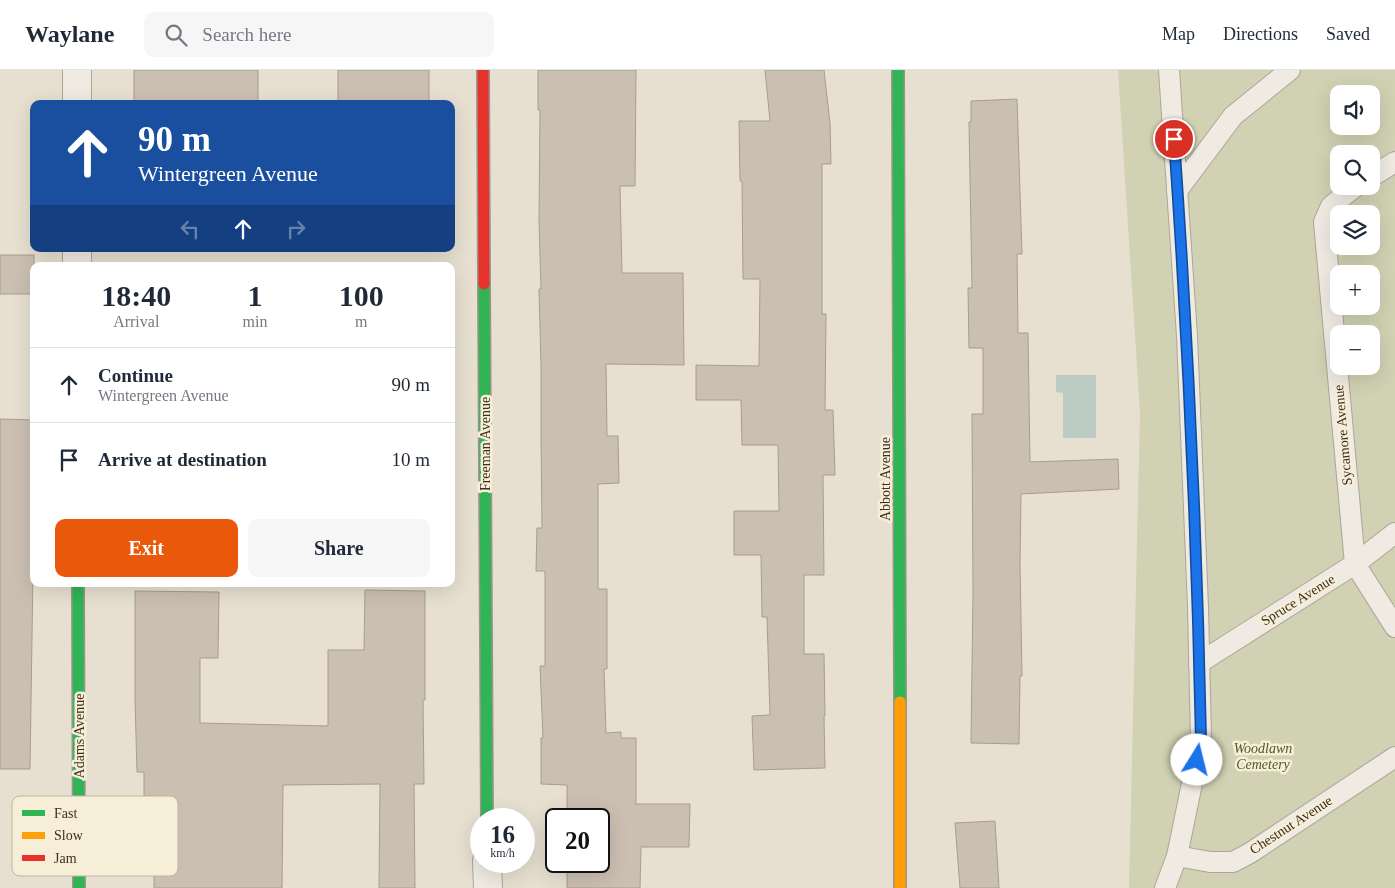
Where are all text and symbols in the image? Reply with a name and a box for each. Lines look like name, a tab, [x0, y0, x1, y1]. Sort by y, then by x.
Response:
search box	[144, 12, 494, 57]
text: Waylane	[25, 21, 114, 47]
icon: search	[162, 21, 190, 49]
text: Search here	[202, 24, 291, 45]
text: Map	[1162, 24, 1195, 44]
text: Directions	[1223, 24, 1298, 44]
text: Saved	[1326, 24, 1370, 44]
map controls	[1330, 85, 1380, 375]
button: sound	[1330, 85, 1380, 135]
pin	[1153, 118, 1195, 160]
icon: ahead	[55, 120, 120, 185]
text: 90 m	[138, 120, 211, 159]
icon: arrive	[1160, 125, 1188, 153]
button: search	[1330, 145, 1380, 195]
text: Wintergreen Avenue	[138, 161, 318, 186]
button: layers	[1330, 205, 1380, 255]
icon: left	[176, 215, 204, 243]
icon: ahead	[229, 215, 257, 243]
icon: right	[282, 215, 310, 243]
button: +	[1330, 265, 1380, 315]
text: 18:40	[101, 279, 171, 312]
text: 1	[247, 279, 262, 312]
text: 100	[339, 279, 384, 312]
text: Arrival	[113, 313, 159, 330]
text: min	[243, 313, 267, 330]
text: m	[355, 313, 367, 330]
button: −	[1330, 325, 1380, 375]
text: Continue	[98, 365, 173, 386]
icon: ahead	[55, 371, 83, 399]
text: 90 m	[391, 374, 430, 395]
street label: Sycamore Avenue	[1331, 384, 1355, 486]
text: Wintergreen Avenue	[98, 387, 229, 404]
street label: Freeman Avenue	[478, 397, 493, 491]
street label: Abbott Avenue	[878, 437, 893, 521]
icon: arrive	[55, 446, 83, 474]
text: Arrive at destination	[98, 449, 267, 470]
text: 10 m	[391, 449, 430, 470]
button: Exit	[55, 519, 238, 577]
button: Share	[248, 519, 430, 577]
street label: Spruce Avenue	[1258, 571, 1338, 629]
street label: Adams Avenue	[72, 694, 87, 778]
position arrow	[1170, 733, 1222, 785]
park label: Woodlawn Cemetery	[1234, 741, 1292, 772]
street label: Chestnut Avenue	[1247, 793, 1335, 857]
legend	[12, 796, 178, 876]
text: Fast	[54, 806, 77, 821]
speed limit sign: 20	[545, 808, 610, 873]
text: 16	[490, 821, 515, 848]
text: Slow	[54, 828, 84, 843]
text: km/h	[490, 846, 515, 860]
text: Jam	[54, 851, 77, 866]

